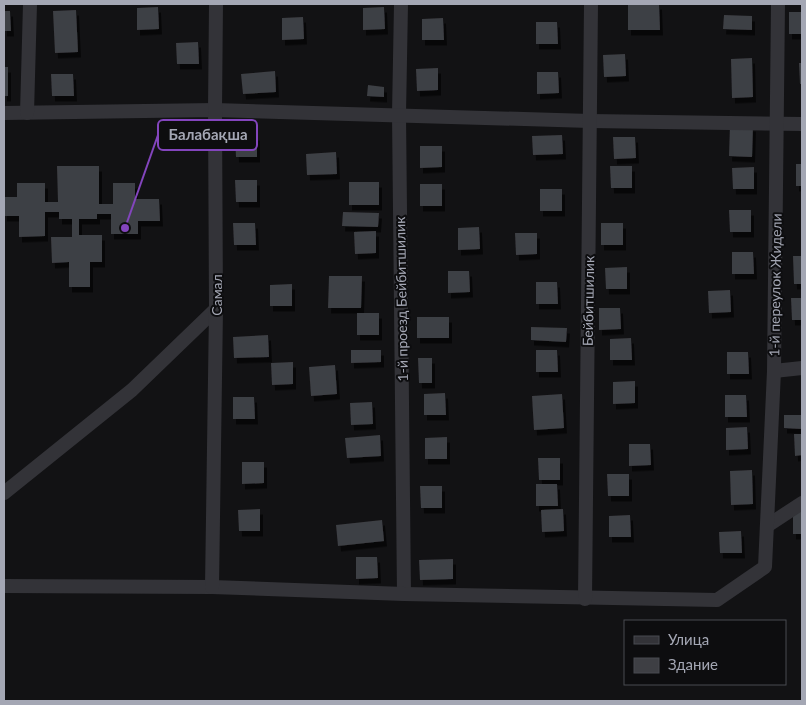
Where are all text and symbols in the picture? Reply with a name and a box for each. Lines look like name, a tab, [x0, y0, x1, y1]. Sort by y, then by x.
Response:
callout: Балабақша	[158, 120, 257, 150]
text: Балабақша	[168, 125, 248, 143]
street label: 1-й переулок Жидели	[765, 213, 785, 357]
street label: 1-й проезд Бейбитшилик	[391, 216, 411, 382]
street label: Бейбитшилик	[579, 255, 597, 346]
street label: Самал	[208, 274, 225, 316]
legend	[624, 620, 786, 685]
text: Улица	[668, 630, 709, 648]
text: Здание	[668, 655, 718, 673]

